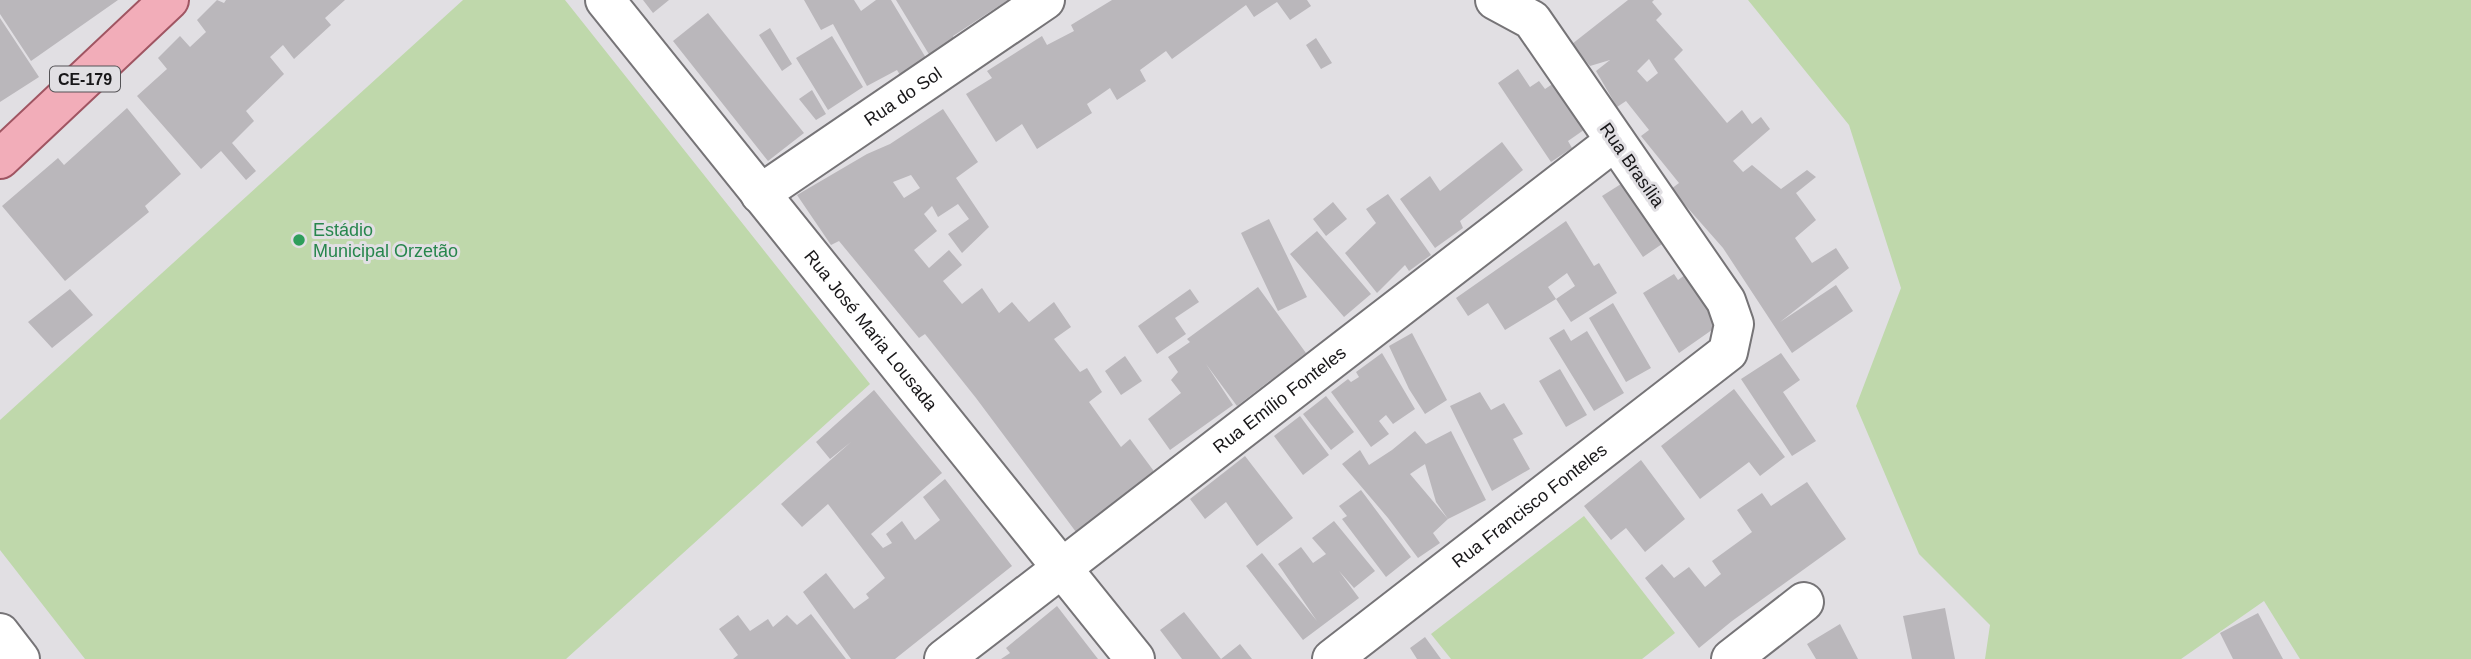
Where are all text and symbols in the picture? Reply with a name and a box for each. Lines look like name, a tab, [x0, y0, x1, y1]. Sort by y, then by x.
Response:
street label: Rua do Sol	[861, 63, 945, 130]
road number: CE-179	[50, 66, 120, 92]
street label: Rua Brasília	[1596, 119, 1669, 212]
place label: Estádio Municipal Orzetão	[313, 220, 458, 261]
marker: Estádio Municipal Orzetão	[291, 232, 307, 248]
street label: Rua José Maria Lousada	[800, 246, 942, 415]
street label: Rua Emílio Fonteles	[1209, 342, 1350, 457]
street label: Rua Francisco Fonteles	[1448, 440, 1611, 572]

